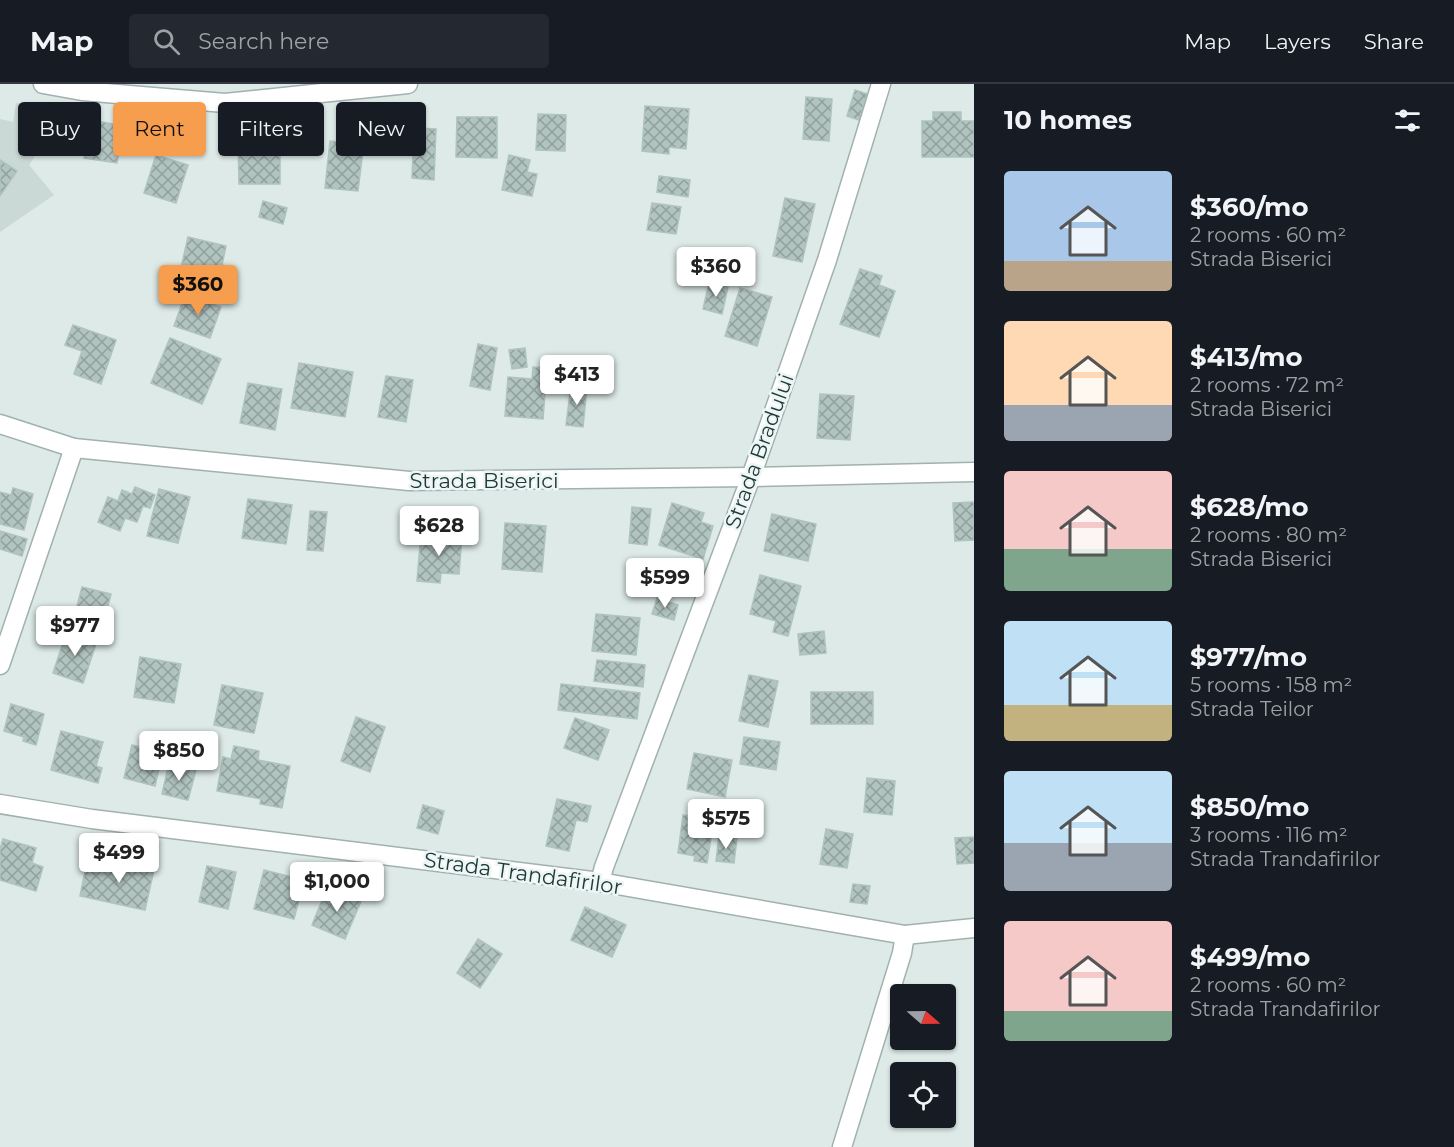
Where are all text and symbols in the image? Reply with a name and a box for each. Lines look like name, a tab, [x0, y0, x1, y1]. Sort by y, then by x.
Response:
search box	[129, 14, 549, 68]
text: Map	[30, 24, 93, 58]
icon: search	[150, 25, 183, 58]
text: Search here	[198, 28, 329, 55]
text: Map	[1184, 29, 1231, 54]
text: Layers	[1264, 29, 1331, 54]
text: Share	[1364, 29, 1424, 54]
chip: Buy	[18, 102, 101, 156]
chip: Rent	[113, 102, 206, 156]
chip: Filters	[218, 102, 324, 156]
chip: New	[336, 102, 426, 156]
text: 10 homes	[1004, 104, 1132, 136]
icon: filters	[1391, 104, 1424, 137]
text: $360/mo	[1190, 191, 1309, 223]
icon: home	[1052, 195, 1124, 267]
text: 2 rooms · 60 m²	[1190, 223, 1346, 247]
pin: $360	[680, 247, 752, 298]
text: Strada Biserici	[1190, 247, 1332, 271]
text: $360	[691, 254, 741, 278]
pin: $360	[162, 265, 234, 316]
text: $360	[173, 272, 223, 296]
text: $413/mo	[1190, 341, 1303, 373]
icon: home	[1052, 345, 1124, 417]
pin: $413	[541, 355, 613, 406]
text: $413	[554, 362, 600, 386]
street label: Strada Bradului	[719, 370, 799, 532]
text: 2 rooms · 72 m²	[1190, 373, 1344, 397]
text: Strada Biserici	[1190, 397, 1332, 421]
street label: Strada Biserici	[409, 468, 559, 493]
text: $628/mo	[1190, 491, 1309, 523]
icon: home	[1052, 495, 1124, 567]
pin: $628	[403, 506, 475, 557]
text: $628	[414, 513, 464, 537]
text: 2 rooms · 80 m²	[1190, 523, 1347, 547]
text: Strada Biserici	[1190, 547, 1332, 571]
pin: $599	[629, 558, 701, 609]
text: $599	[640, 565, 690, 589]
pin: $977	[39, 606, 111, 657]
text: $977	[50, 613, 100, 637]
text: $977/mo	[1190, 641, 1307, 673]
icon: home	[1052, 645, 1124, 717]
text: 5 rooms · 158 m²	[1190, 673, 1352, 697]
text: Strada Teilor	[1190, 697, 1314, 721]
pin: $850	[143, 731, 215, 782]
text: $850	[153, 738, 205, 762]
text: $850/mo	[1190, 791, 1309, 823]
icon: home	[1052, 795, 1124, 867]
pin: $575	[690, 799, 762, 850]
text: $575	[702, 806, 750, 830]
text: 3 rooms · 116 m²	[1190, 823, 1348, 847]
pin: $499	[83, 833, 155, 884]
text: $499	[93, 840, 145, 864]
street label: Strada Trandafirilor	[422, 847, 624, 899]
text: Strada Trandafirilor	[1190, 847, 1380, 871]
pin: $1,000	[288, 862, 386, 913]
text: $1,000	[304, 869, 370, 893]
text: $499/mo	[1190, 941, 1310, 973]
icon: home	[1052, 945, 1124, 1017]
text: 2 rooms · 60 m²	[1190, 973, 1346, 997]
north arrow	[890, 984, 956, 1050]
map controls	[890, 984, 956, 1128]
text: Strada Trandafirilor	[1190, 997, 1380, 1021]
button: locate	[890, 1062, 956, 1128]

